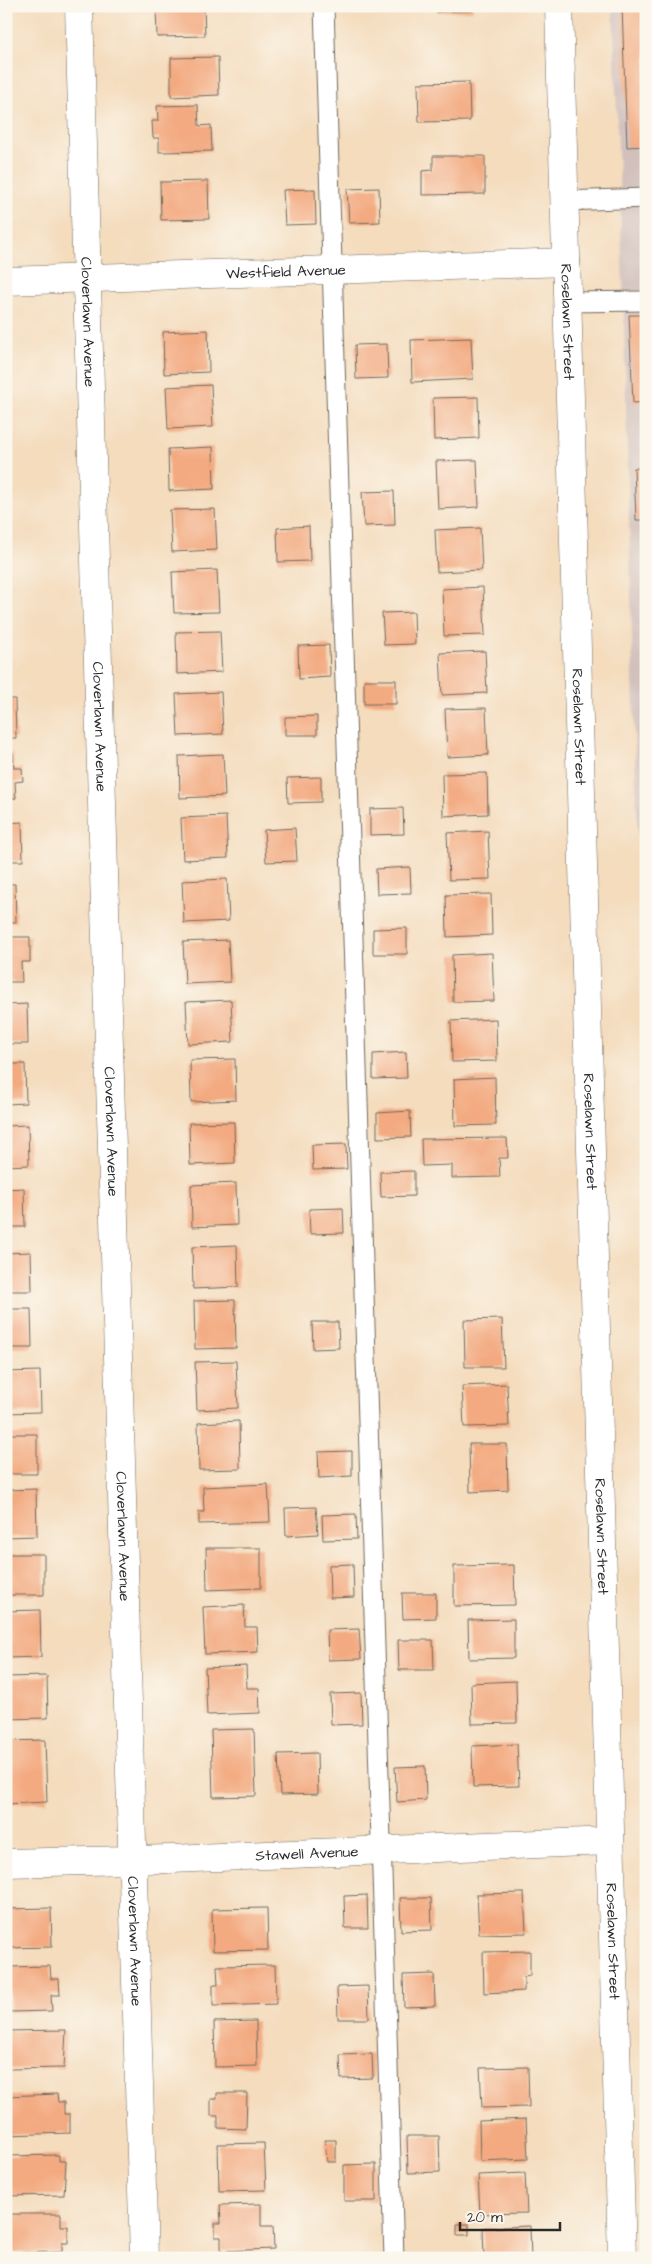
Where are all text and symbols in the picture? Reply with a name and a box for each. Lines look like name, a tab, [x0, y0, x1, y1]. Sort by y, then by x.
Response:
street label: Cloverlawn Avenue	[75, 257, 100, 387]
street label: Westfield Avenue	[226, 259, 346, 285]
street label: Roselawn Street	[555, 263, 579, 381]
street label: Cloverlawn Avenue	[87, 661, 112, 792]
street label: Roselawn Street	[567, 668, 591, 785]
street label: Cloverlawn Avenue	[99, 1066, 123, 1197]
street label: Roselawn Street	[578, 1073, 602, 1190]
street label: Cloverlawn Avenue	[110, 1471, 135, 1602]
street label: Roselawn Street	[589, 1478, 613, 1595]
street label: Stawell Avenue	[255, 1841, 359, 1867]
street label: Cloverlawn Avenue	[122, 1876, 147, 2007]
street label: Roselawn Street	[601, 1883, 625, 2000]
scale bar	[460, 2199, 560, 2231]
text: 20 m	[467, 2207, 503, 2228]

